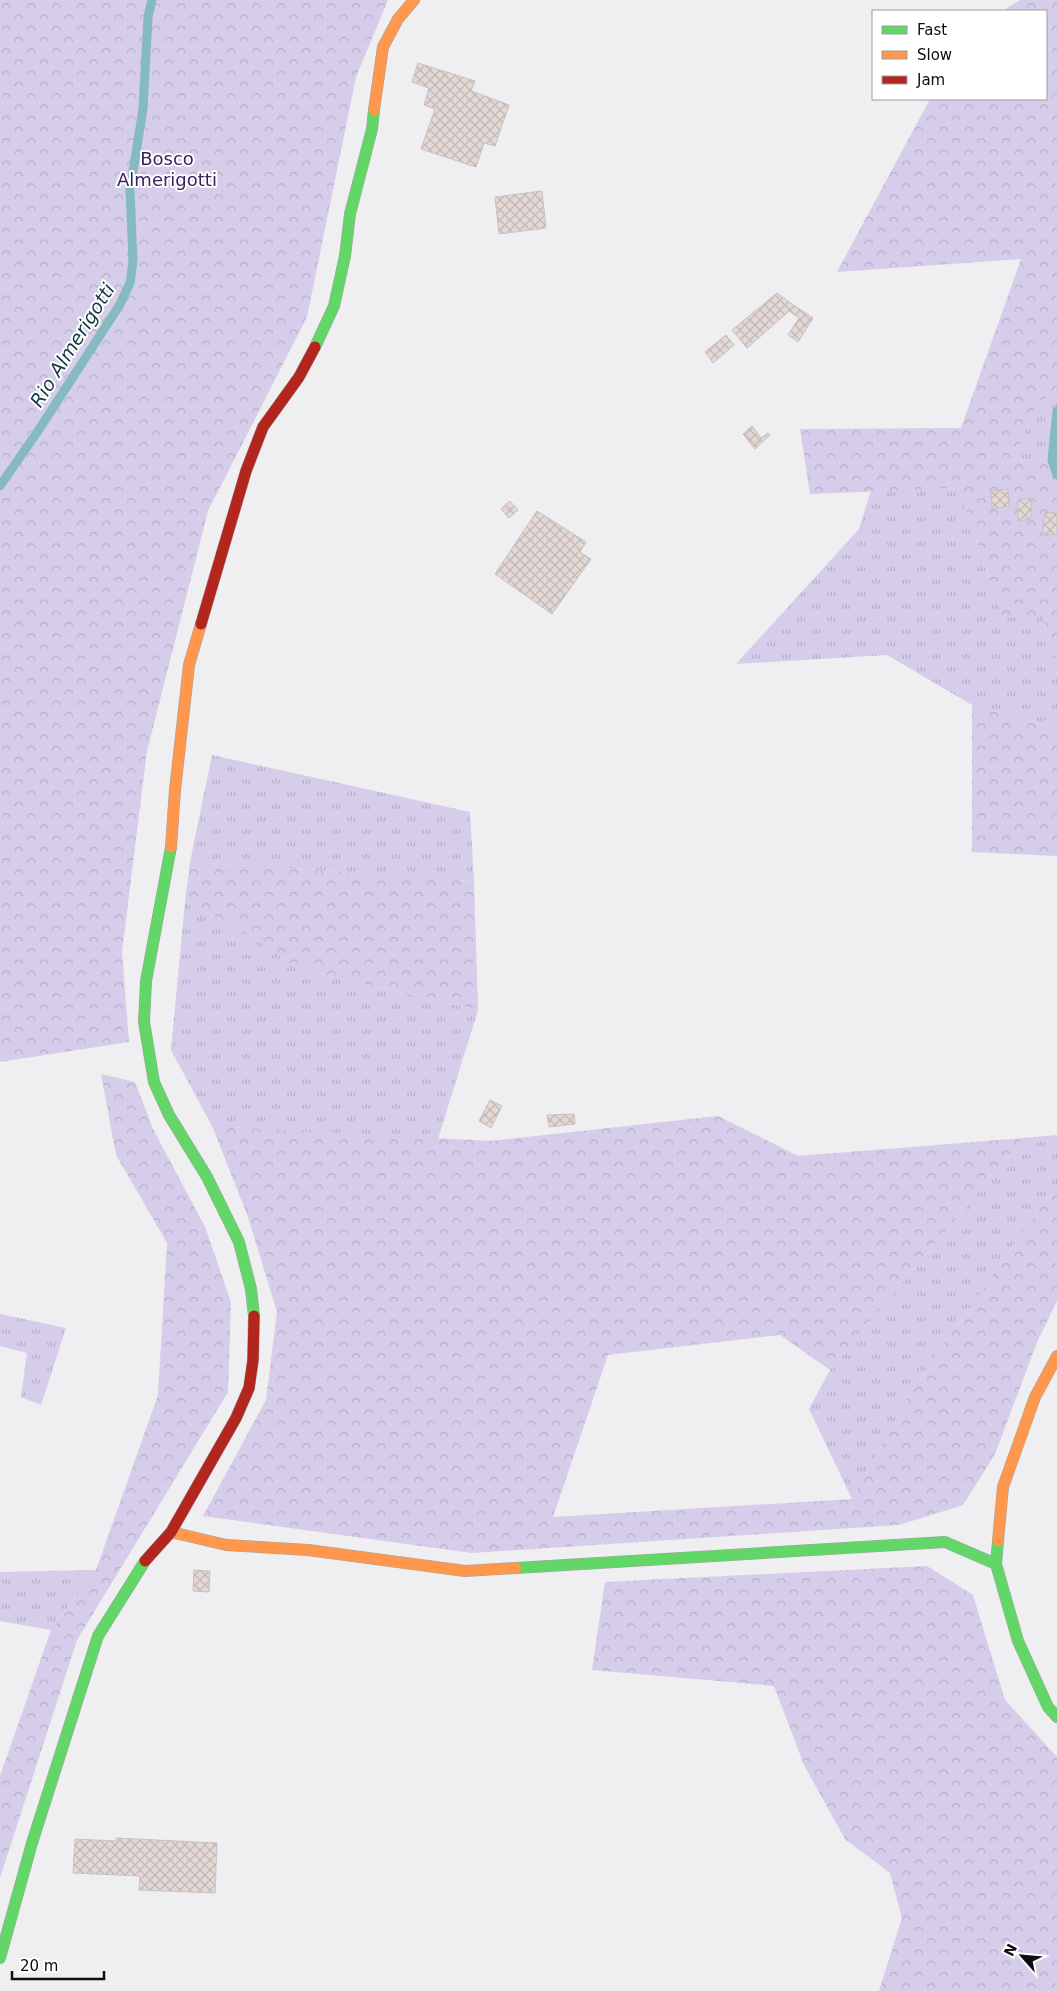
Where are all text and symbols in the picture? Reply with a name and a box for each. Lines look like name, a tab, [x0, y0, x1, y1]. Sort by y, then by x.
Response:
legend	[872, 10, 1047, 100]
text: Fast	[917, 21, 947, 39]
text: Slow	[917, 46, 952, 64]
text: Jam	[916, 71, 945, 89]
park label: Bosco Almerigotti	[117, 148, 217, 190]
water label: Rio Almerigotti	[25, 279, 119, 411]
north arrow	[997, 1931, 1047, 1981]
text: N	[1001, 1941, 1020, 1959]
scale bar	[12, 1948, 105, 1980]
text: 20 m	[20, 1957, 58, 1975]

